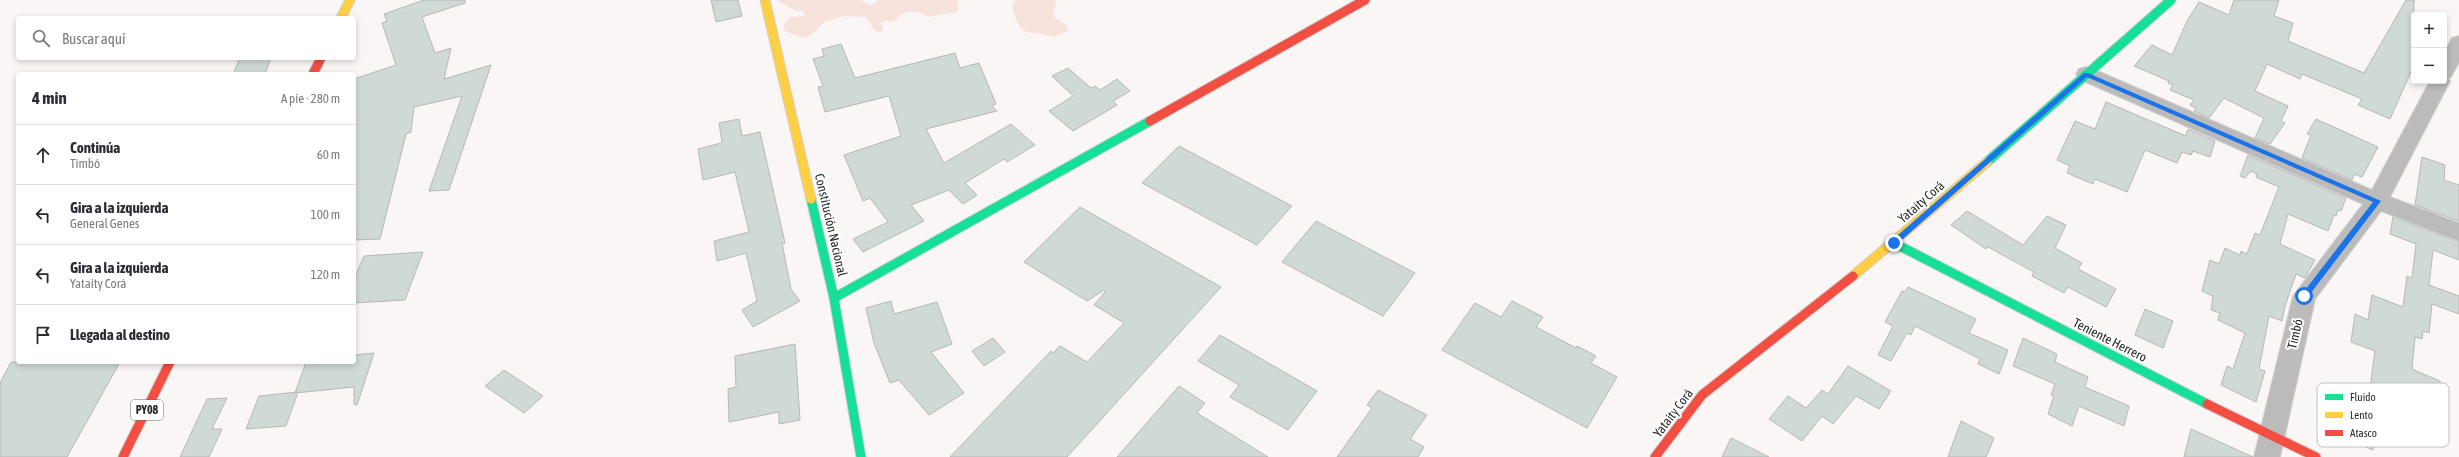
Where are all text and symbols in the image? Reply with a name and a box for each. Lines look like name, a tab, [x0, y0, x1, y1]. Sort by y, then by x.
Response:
map controls	[2411, 12, 2447, 84]
button: +	[2411, 12, 2447, 48]
search box	[16, 16, 356, 60]
icon: search	[30, 27, 52, 49]
text: Buscar aquí	[62, 30, 125, 47]
button: −	[2411, 48, 2447, 84]
text: 4 min	[32, 88, 67, 108]
text: A pie · 280 m	[281, 91, 340, 106]
text: Continúa	[70, 139, 120, 156]
icon: ahead	[32, 144, 54, 166]
text: 60 m	[317, 147, 340, 162]
text: Timbó	[70, 156, 100, 171]
street label: Constitución Nacional	[812, 172, 850, 278]
street label: Yataity Corá	[1895, 178, 1947, 226]
text: Gira a la izquierda	[70, 199, 168, 216]
icon: left	[32, 204, 54, 226]
text: 100 m	[311, 207, 340, 222]
text: General Genes	[70, 216, 139, 231]
route end	[1885, 234, 1903, 252]
text: Gira a la izquierda	[70, 259, 168, 276]
icon: left	[32, 264, 54, 286]
text: 120 m	[311, 267, 340, 282]
text: Yataity Corá	[70, 276, 126, 291]
route start	[2295, 287, 2313, 305]
street label: Teniente Herrero	[2071, 315, 2149, 365]
street label: Timbó	[2284, 318, 2306, 350]
icon: arrive	[32, 324, 54, 346]
text: Llegada al destino	[70, 326, 170, 343]
legend	[2317, 383, 2449, 447]
street label: Yataity Corá	[1650, 386, 1696, 440]
text: Fluido	[2350, 391, 2376, 403]
road number: PY08	[131, 400, 163, 420]
text: Lento	[2350, 409, 2373, 421]
text: Atasco	[2350, 427, 2377, 439]

